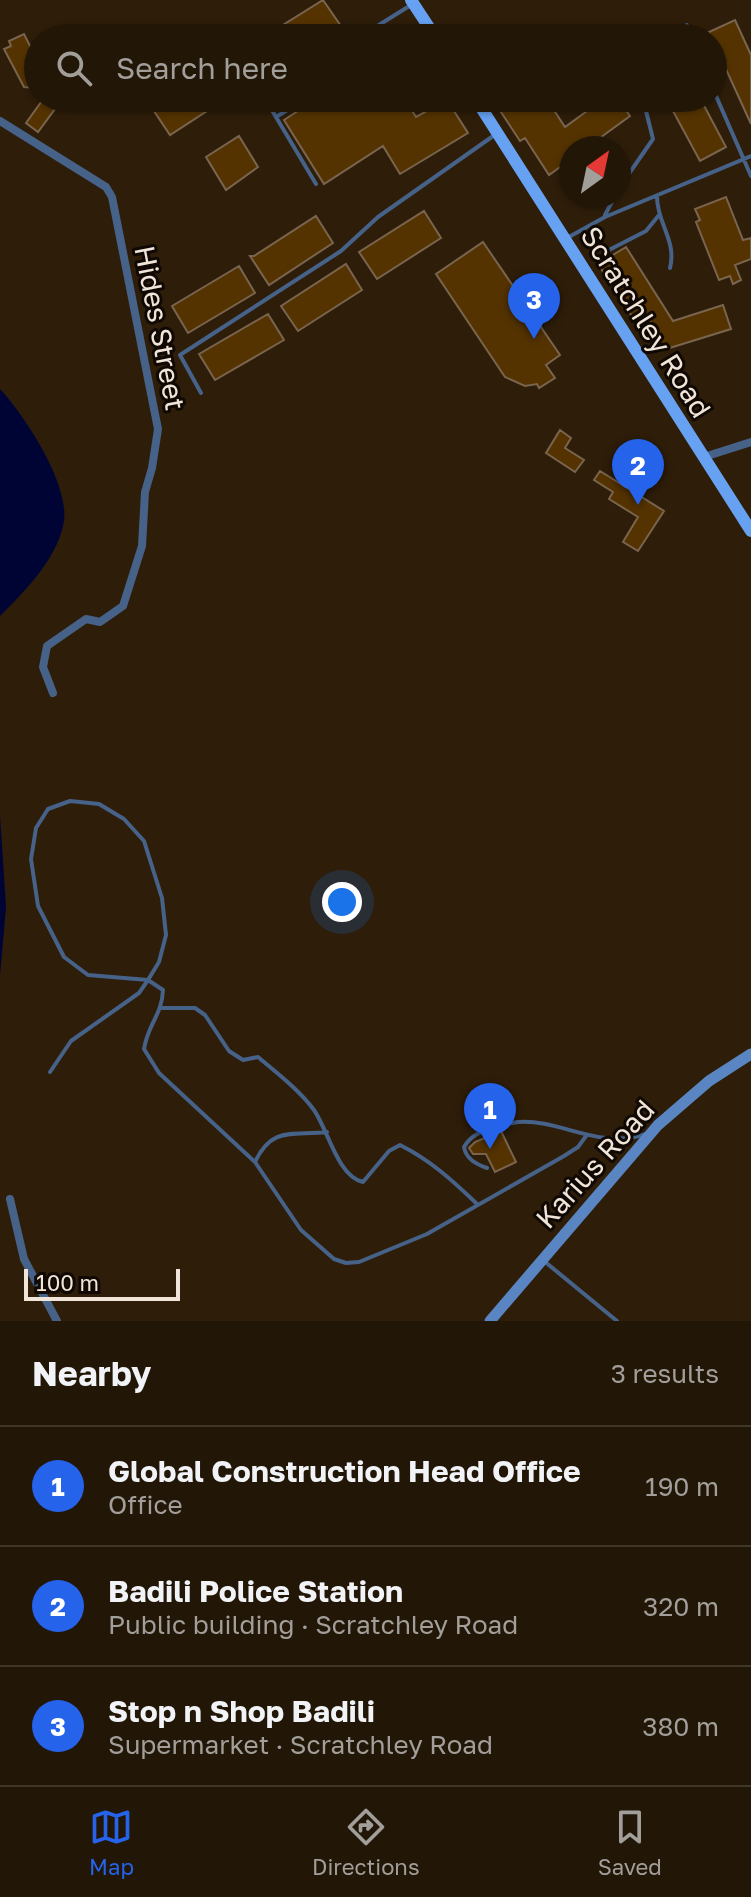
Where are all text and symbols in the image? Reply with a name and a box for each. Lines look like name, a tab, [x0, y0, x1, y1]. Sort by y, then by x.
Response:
search box	[24, 24, 727, 112]
icon: search	[52, 46, 96, 90]
text: Search here	[116, 50, 288, 86]
north arrow	[559, 136, 631, 208]
street label: Scratchley Road	[574, 220, 718, 423]
street label: Hides Street	[128, 243, 193, 413]
pin: 3	[508, 273, 560, 339]
pin: 2	[612, 439, 664, 505]
your location	[322, 882, 362, 922]
pin: 1	[464, 1083, 516, 1149]
street label: Karius Road	[529, 1093, 661, 1234]
scale bar	[24, 1265, 180, 1301]
text: 100 m	[36, 1269, 99, 1296]
text: Nearby	[32, 1353, 152, 1393]
text: 3 results	[611, 1358, 719, 1389]
text: Global Construction Head Office	[108, 1453, 581, 1489]
text: 1	[51, 1471, 65, 1502]
text: 190 m	[645, 1471, 719, 1502]
text: Office	[108, 1489, 183, 1520]
text: Badili Police Station	[108, 1573, 403, 1609]
text: 2	[50, 1591, 66, 1622]
text: 320 m	[643, 1591, 719, 1622]
text: Public building · Scratchley Road	[108, 1609, 518, 1640]
text: Stop n Shop Badili	[108, 1693, 375, 1729]
text: 3	[50, 1711, 66, 1742]
text: 380 m	[642, 1711, 719, 1742]
text: Supermarket · Scratchley Road	[108, 1729, 493, 1760]
tab: Map	[89, 1805, 134, 1880]
tab: Directions	[312, 1805, 420, 1880]
tab: Saved	[598, 1805, 662, 1880]

